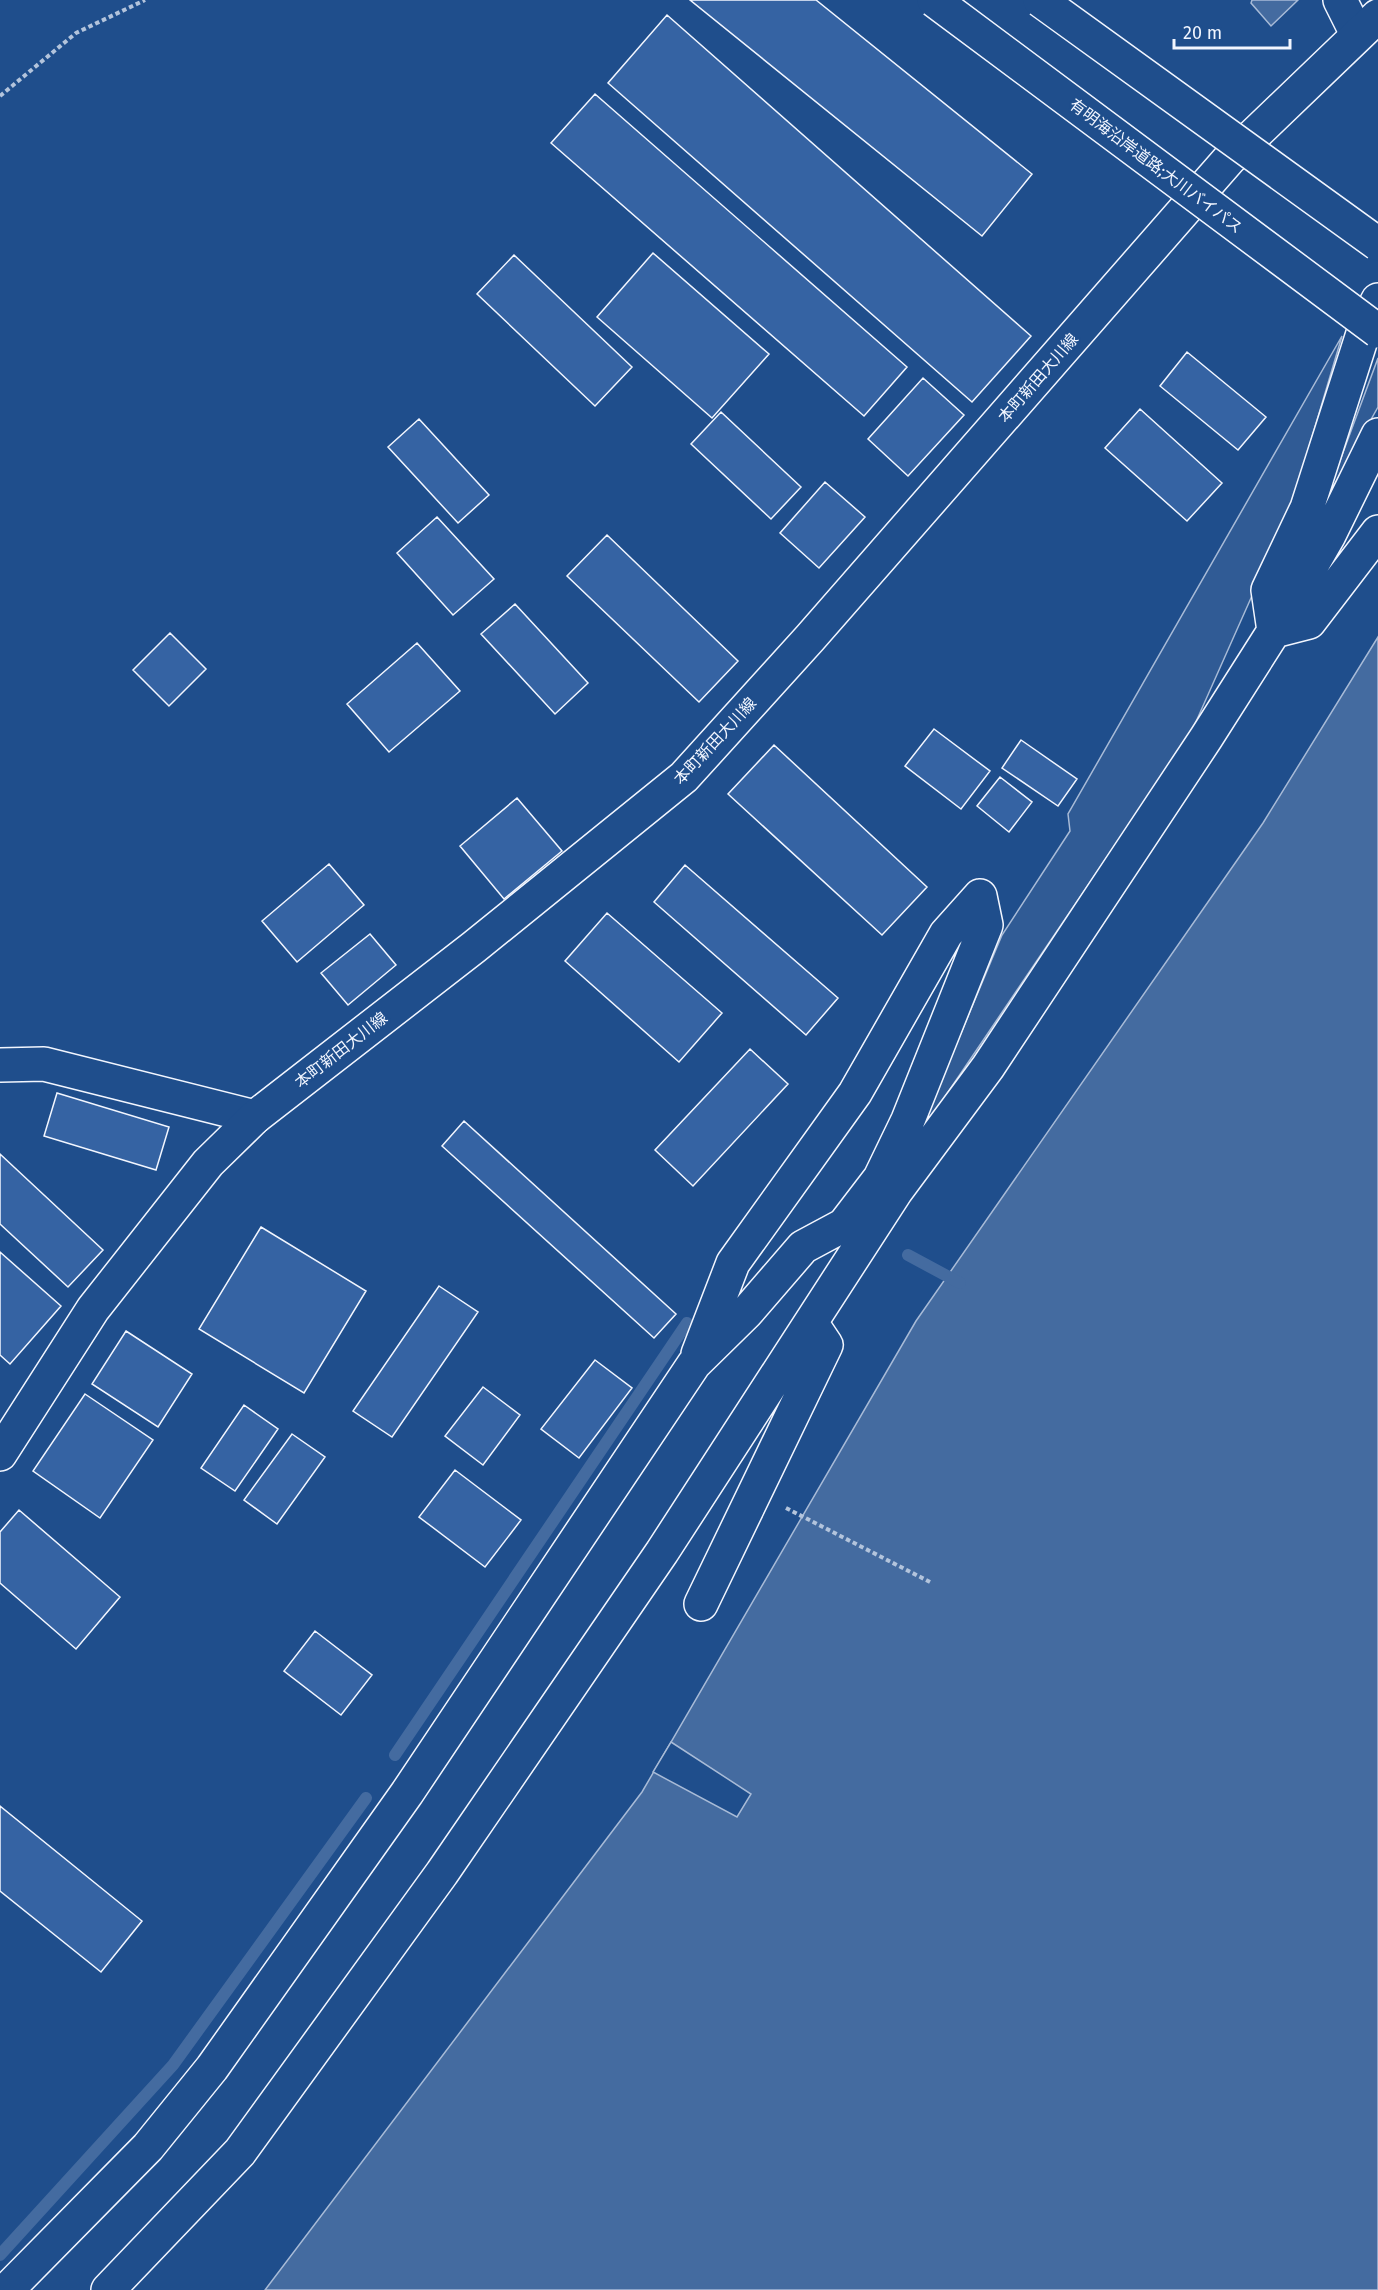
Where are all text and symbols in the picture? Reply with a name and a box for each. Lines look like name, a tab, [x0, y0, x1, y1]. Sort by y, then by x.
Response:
scale bar	[1174, 12, 1290, 50]
text: 20 m	[1183, 22, 1222, 44]
street label: 有明海沿岸道路;大川バイパス	[1066, 95, 1246, 237]
street label: 本町新田大川線	[994, 329, 1082, 427]
street label: 本町新田大川線	[670, 694, 760, 788]
street label: 本町新田大川線	[291, 1008, 391, 1092]

